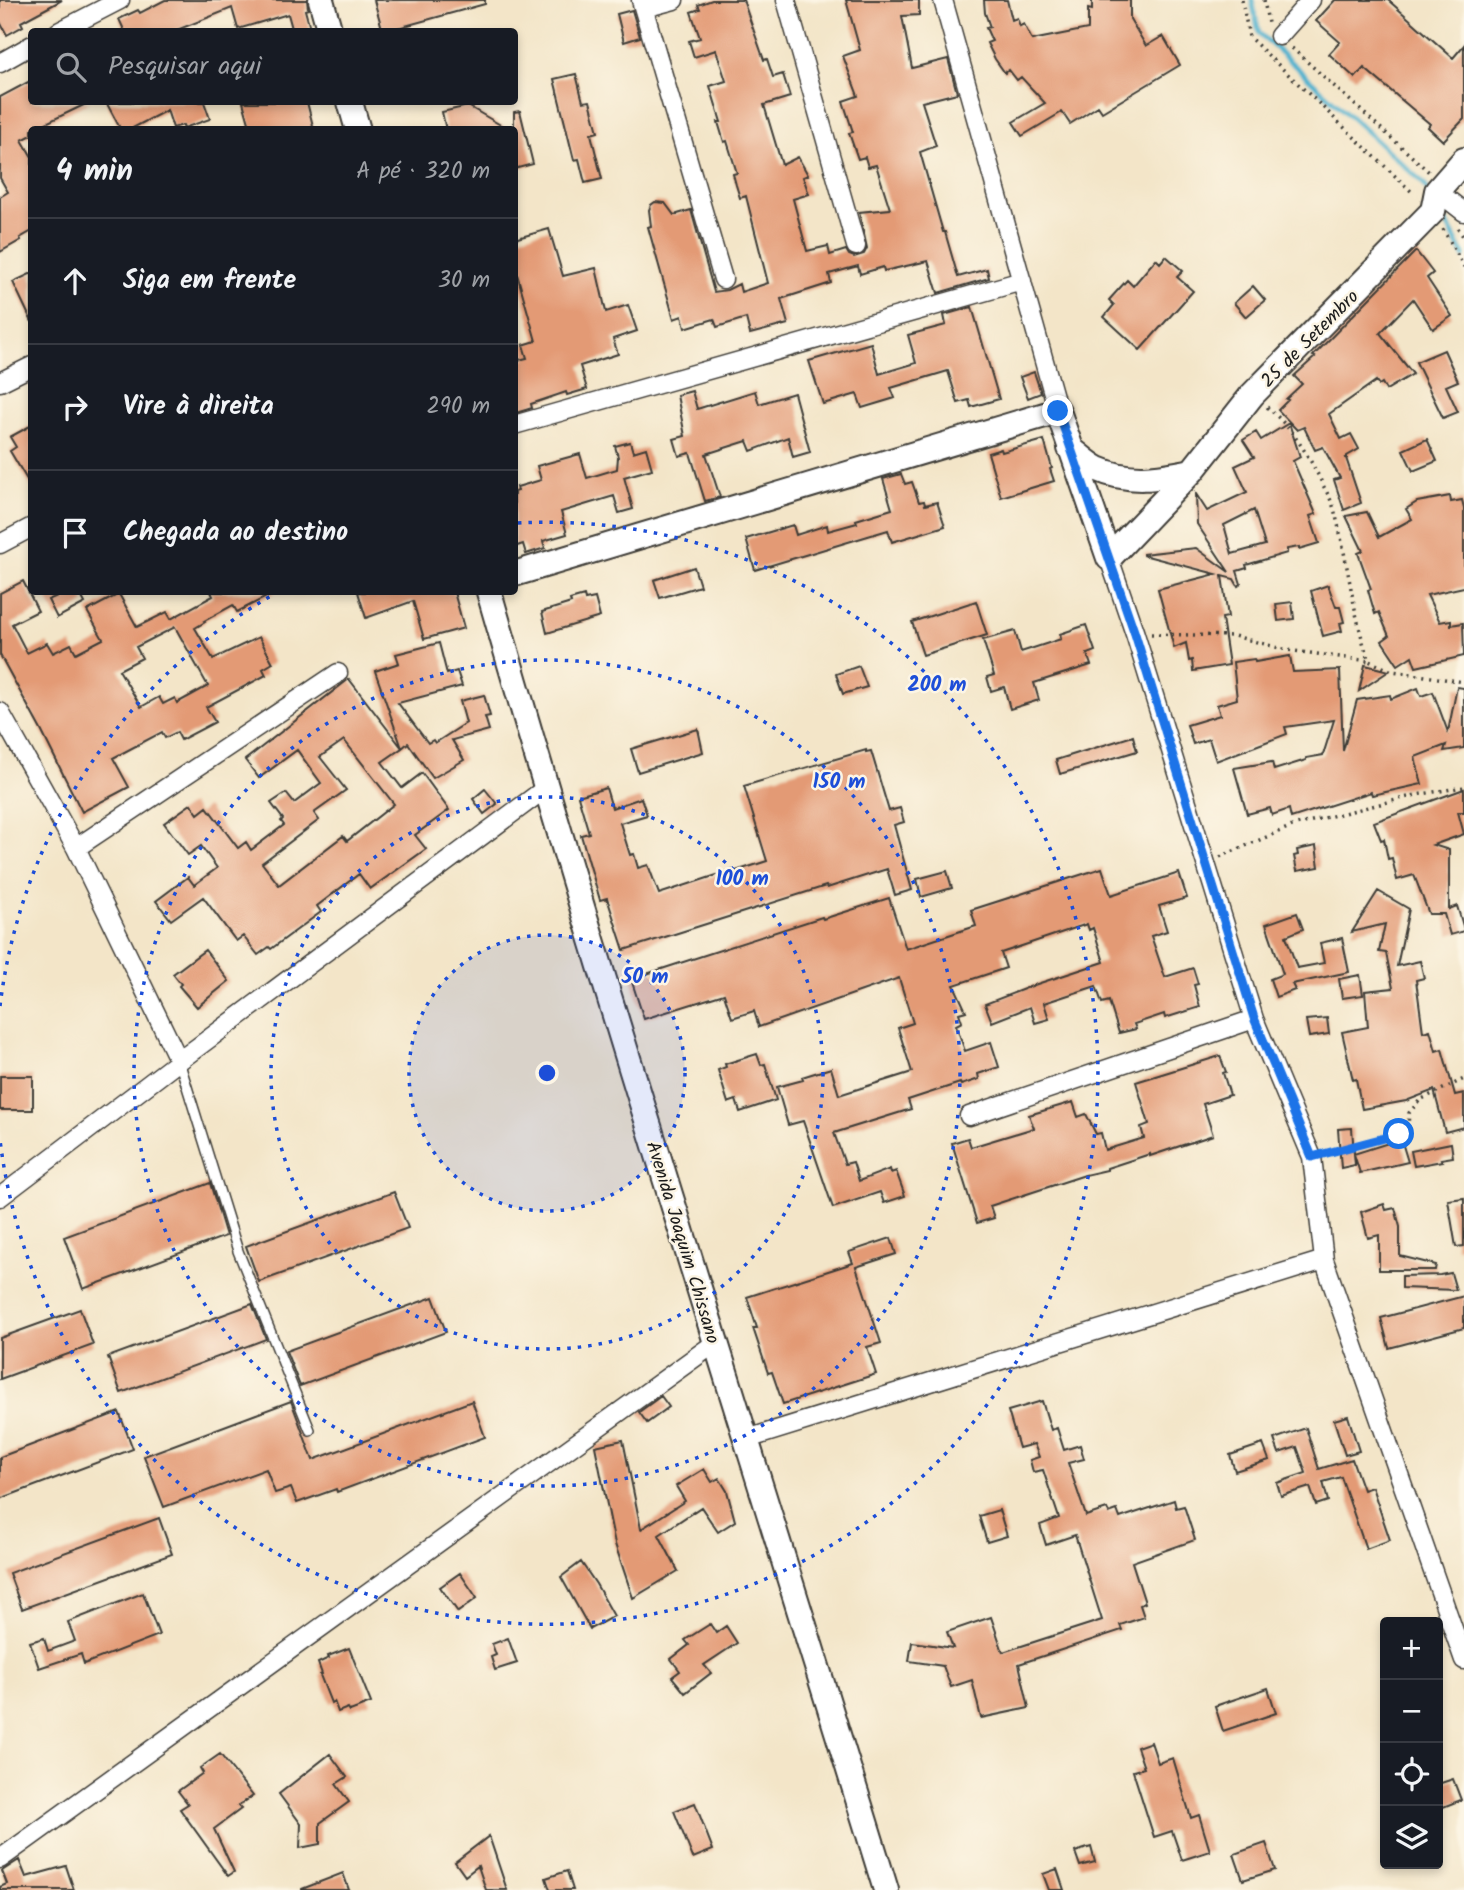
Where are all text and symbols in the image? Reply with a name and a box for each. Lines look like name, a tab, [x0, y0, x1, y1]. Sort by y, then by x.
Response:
search box	[28, 28, 518, 105]
text: Pesquisar aqui	[108, 46, 261, 88]
icon: search	[52, 48, 90, 86]
text: 4 min	[56, 148, 133, 196]
text: A pé · 320 m	[356, 154, 490, 190]
text: Siga em frente	[123, 260, 296, 302]
icon: ahead	[56, 262, 94, 300]
text: 30 m	[438, 263, 490, 299]
street label: 25 de Setembro	[1254, 283, 1367, 396]
text: Vire à direita	[123, 386, 274, 428]
icon: right	[56, 388, 94, 426]
text: 290 m	[426, 389, 490, 425]
route end	[1042, 395, 1073, 426]
text: Chegada ao destino	[123, 512, 348, 554]
icon: arrive	[56, 514, 94, 552]
text: 200 m	[907, 669, 967, 702]
text: 150 m	[812, 766, 866, 799]
text: 100 m	[715, 863, 769, 896]
text: 50 m	[621, 961, 668, 994]
centre of rings	[535, 1061, 559, 1085]
route start	[1383, 1118, 1414, 1149]
street label: Avenida Joaquim Chissano	[637, 1138, 727, 1348]
map controls	[1380, 1617, 1443, 1869]
button: +	[1380, 1617, 1443, 1680]
button: −	[1380, 1680, 1443, 1743]
button: locate	[1380, 1743, 1443, 1806]
button: layers	[1380, 1806, 1443, 1869]

